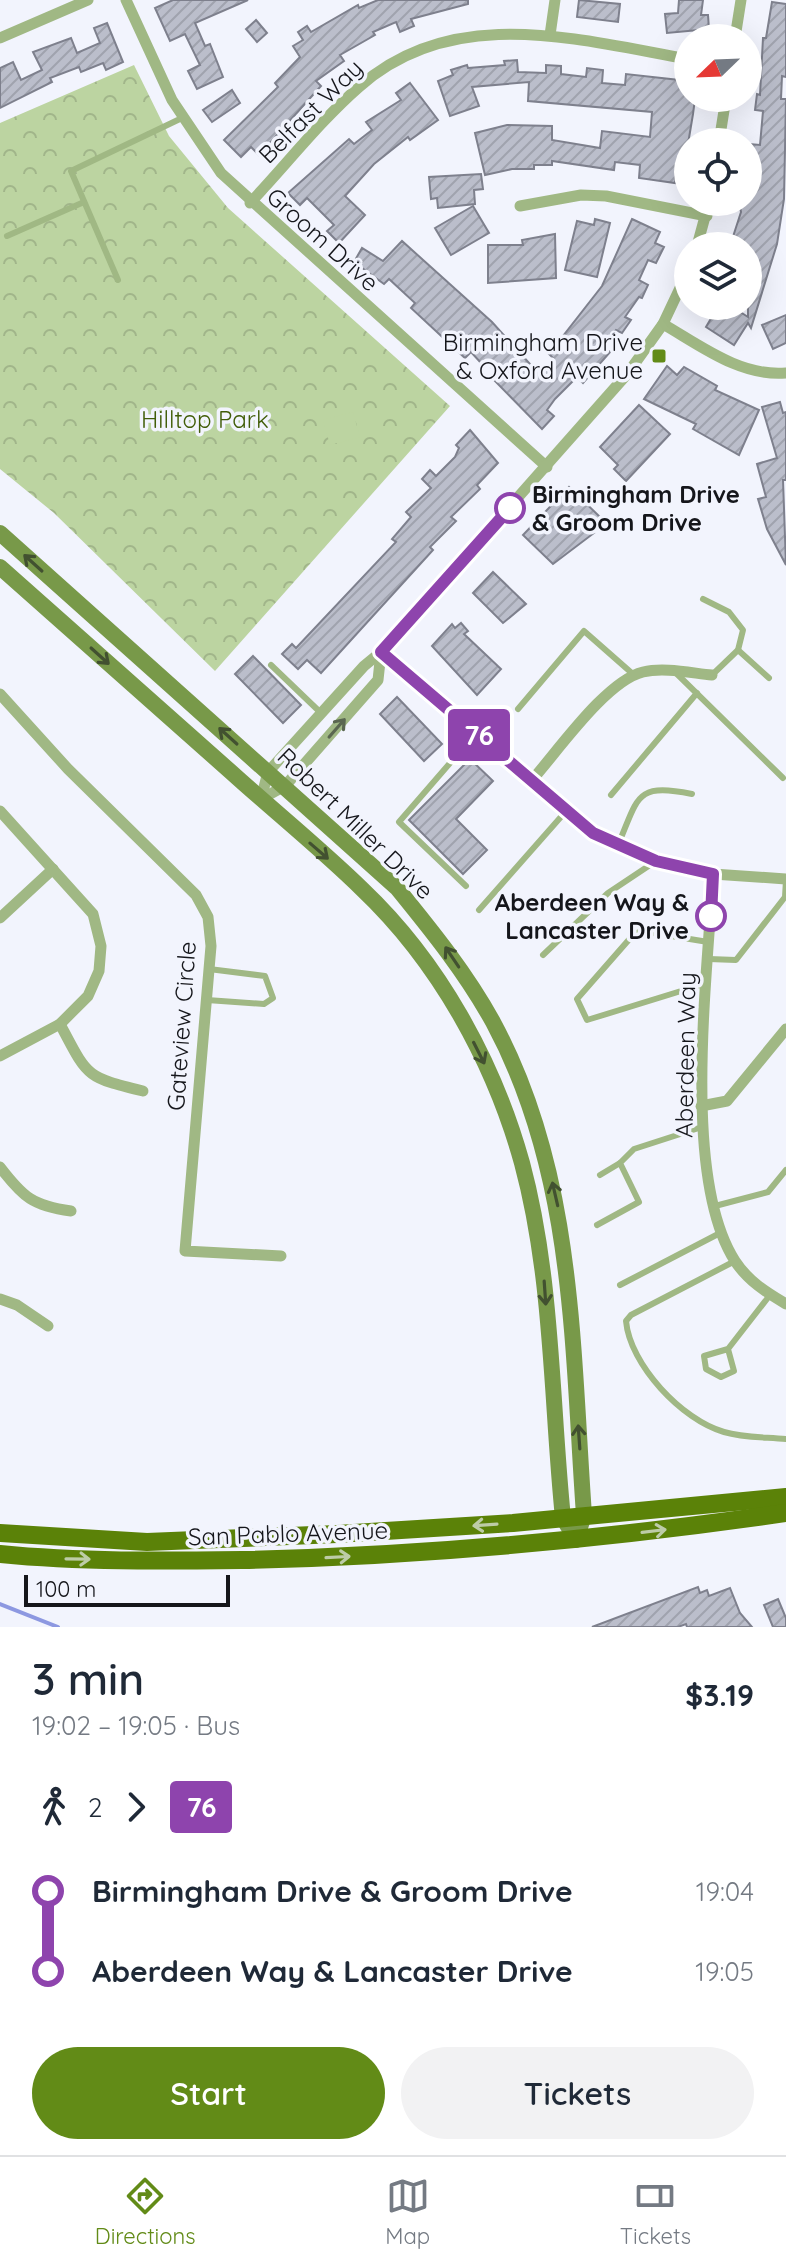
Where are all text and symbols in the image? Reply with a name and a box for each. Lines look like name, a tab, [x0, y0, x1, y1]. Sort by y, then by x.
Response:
north arrow	[674, 24, 762, 112]
map controls	[674, 24, 762, 320]
street label: Belfast Way	[252, 53, 368, 169]
button: locate	[674, 128, 762, 216]
street label: Groom Drive	[261, 181, 385, 297]
button: layers	[674, 232, 762, 320]
place label: Birmingham Drive & Oxford Avenue	[443, 327, 643, 385]
marker: Birmingham Drive & Oxford Avenue	[650, 347, 668, 365]
park label: Hilltop Park	[141, 404, 269, 434]
place label: Birmingham Drive & Groom Drive	[532, 479, 740, 537]
marker: Birmingham Drive & Groom Drive	[495, 493, 525, 523]
one-way arrow	[24, 554, 44, 572]
one-way arrow	[90, 647, 110, 665]
line badge: 76	[443, 709, 515, 761]
text: 76	[464, 717, 494, 752]
one-way arrow	[327, 718, 345, 738]
one-way arrow	[218, 727, 238, 745]
street label: Robert Miller Drive	[272, 741, 440, 905]
one-way arrow	[309, 841, 329, 859]
place label: Aberdeen Way & Lancaster Drive	[495, 887, 689, 945]
marker: Aberdeen Way & Lancaster Drive	[696, 901, 726, 931]
street label: Gateview Circle	[160, 940, 202, 1112]
one-way arrow	[443, 947, 460, 969]
street label: Aberdeen Way	[669, 972, 701, 1138]
one-way arrow	[472, 1040, 488, 1064]
one-way arrow	[547, 1181, 562, 1207]
one-way arrow	[537, 1279, 552, 1305]
one-way arrow	[571, 1424, 586, 1451]
street label: San Pablo Avenue	[187, 1515, 389, 1551]
one-way arrow	[472, 1518, 499, 1533]
one-way arrow	[641, 1523, 666, 1538]
one-way arrow	[324, 1550, 351, 1565]
one-way arrow	[64, 1551, 91, 1567]
scale bar	[24, 1571, 230, 1607]
text: 100 m	[36, 1575, 96, 1603]
text: 3 min	[32, 1651, 144, 1706]
text: $3.19	[685, 1676, 754, 1714]
text: 19:02 – 19:05 · Bus	[32, 1709, 240, 1742]
icon: walk	[32, 1785, 76, 1829]
icon: forward	[114, 1785, 158, 1829]
text: 76	[186, 1789, 216, 1824]
text: 2	[88, 1791, 102, 1824]
text: Birmingham Drive & Groom Drive	[92, 1872, 573, 1910]
text: 19:04	[696, 1875, 754, 1908]
text: Aberdeen Way & Lancaster Drive	[92, 1952, 573, 1990]
text: 19:05	[695, 1955, 754, 1988]
button: Start	[32, 2047, 385, 2139]
button: Tickets	[401, 2047, 754, 2139]
tab: Directions	[95, 2174, 196, 2250]
tab: Map	[385, 2174, 430, 2250]
tab: Tickets	[620, 2174, 691, 2250]

